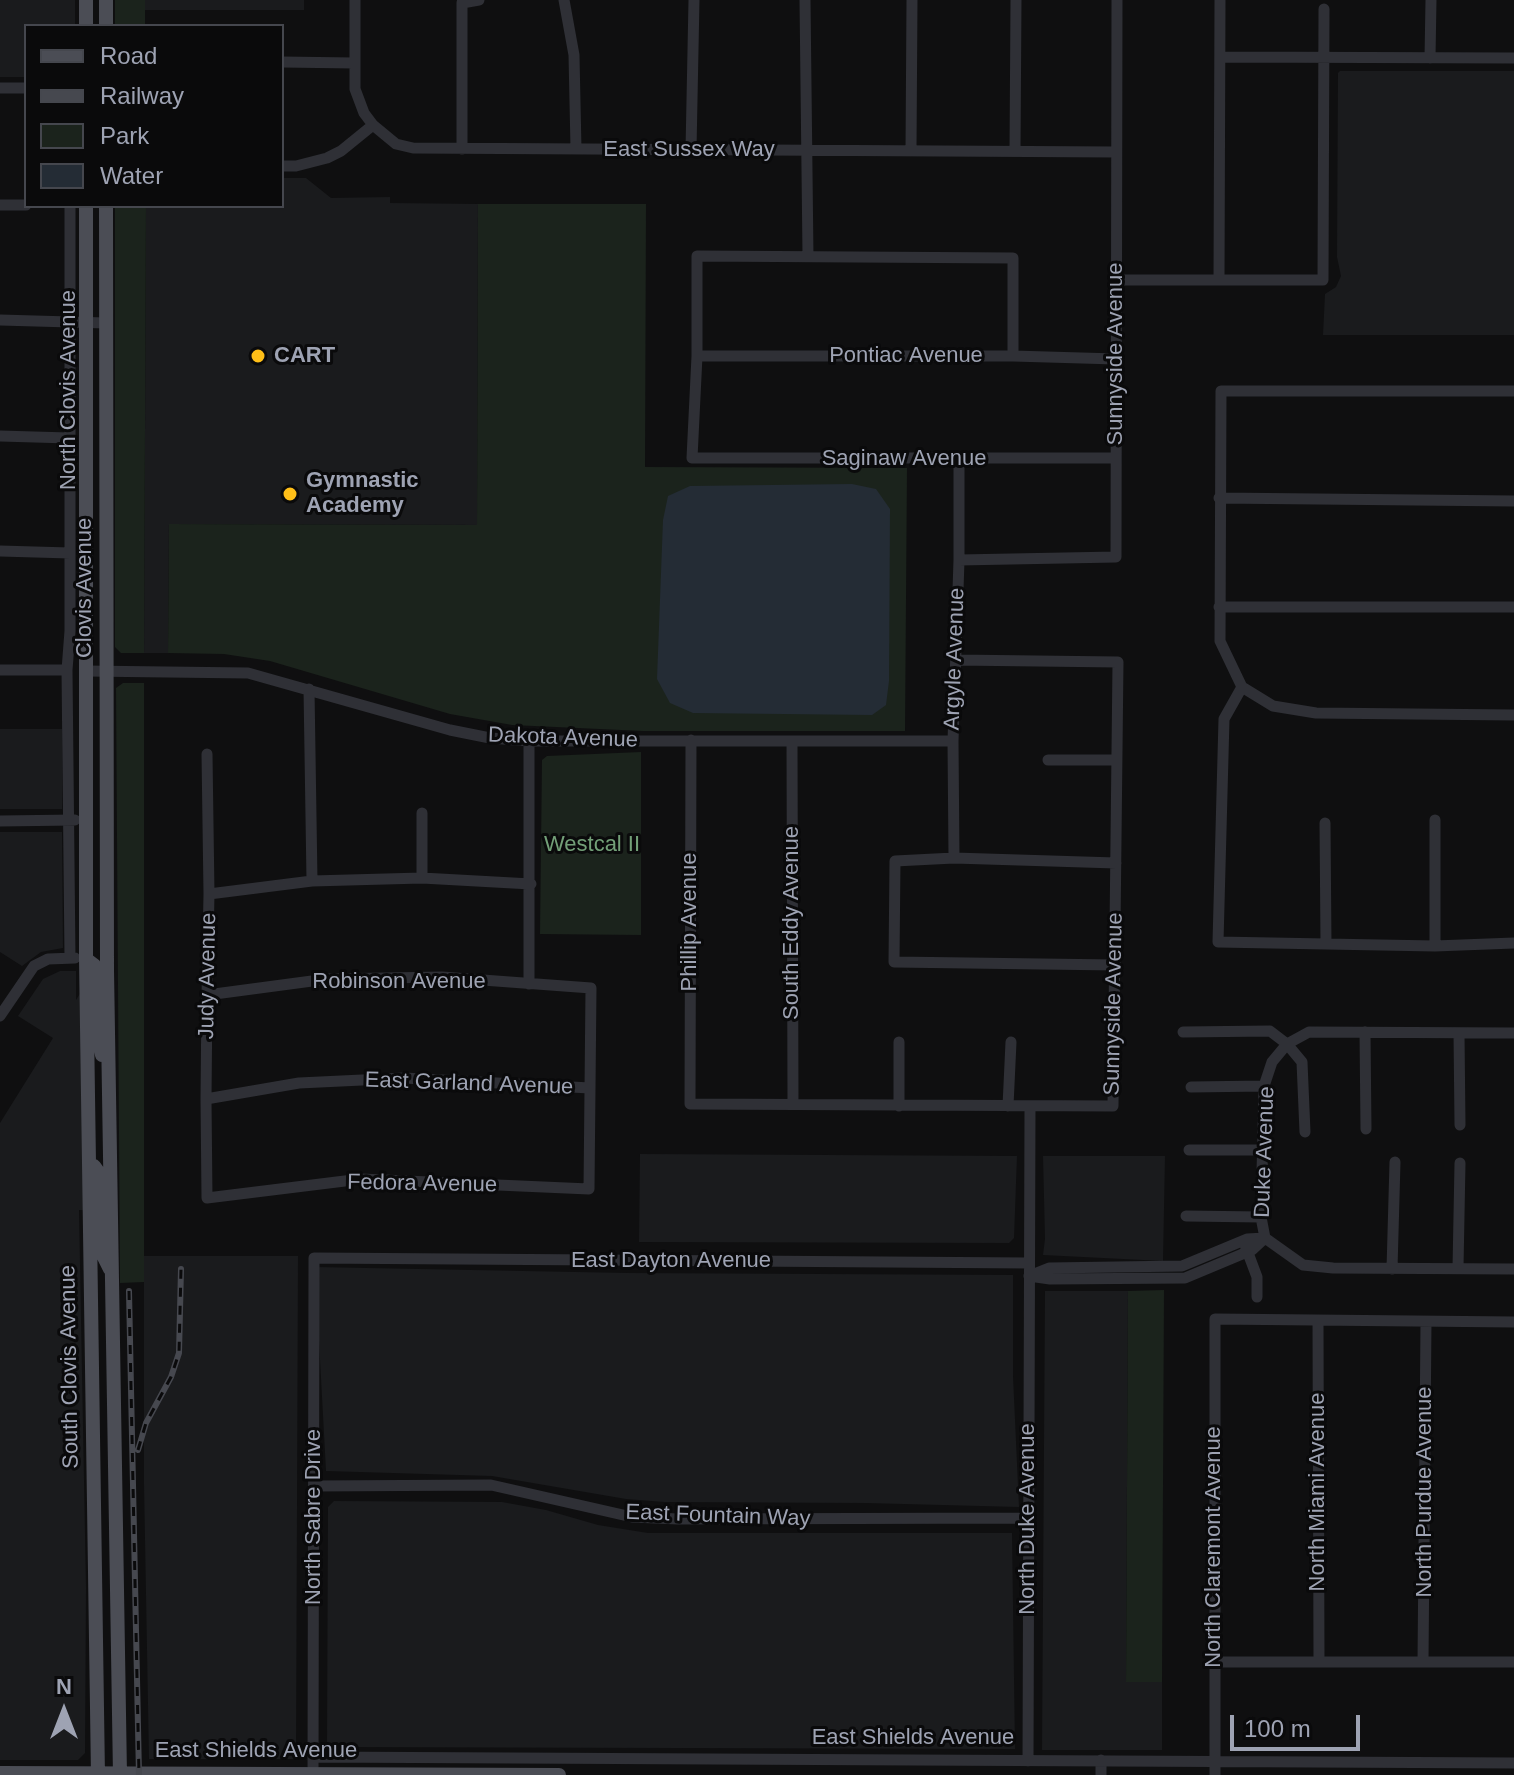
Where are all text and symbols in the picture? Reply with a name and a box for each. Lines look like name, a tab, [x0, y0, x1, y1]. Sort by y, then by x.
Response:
legend	[24, 24, 284, 208]
text: Road	[100, 42, 157, 69]
text: Railway	[100, 82, 184, 109]
text: Park	[100, 122, 149, 149]
street label: East Sussex Way	[603, 137, 775, 163]
text: Water	[100, 162, 163, 189]
street label: Sunnyside Avenue	[1103, 262, 1129, 446]
street label: North Clovis Avenue	[56, 290, 82, 490]
place label: CART	[274, 343, 335, 369]
street label: Pontiac Avenue	[829, 343, 983, 369]
marker: CART	[249, 347, 267, 365]
street label: Saginaw Avenue	[822, 446, 986, 472]
place label: Gymnastic Academy	[306, 468, 418, 520]
marker: Gymnastic Academy	[281, 485, 299, 503]
street label: Clovis Avenue	[72, 518, 98, 658]
street label: Argyle Avenue	[939, 587, 971, 731]
street label: Dakota Avenue	[488, 722, 638, 754]
street label: South Eddy Avenue	[779, 826, 805, 1020]
park label: Westcal II	[544, 832, 640, 858]
street label: Phillip Avenue	[677, 852, 703, 992]
street label: Judy Avenue	[194, 912, 222, 1040]
street label: Sunnyside Avenue	[1099, 912, 1129, 1096]
street label: Robinson Avenue	[312, 969, 486, 995]
street label: East Garland Avenue	[364, 1067, 574, 1101]
street label: Duke Avenue	[1250, 1086, 1280, 1218]
street label: Fedora Avenue	[347, 1169, 497, 1199]
street label: East Dayton Avenue	[571, 1248, 771, 1274]
street label: South Clovis Avenue	[55, 1265, 85, 1469]
street label: North Purdue Avenue	[1412, 1386, 1438, 1598]
street label: North Miami Avenue	[1305, 1393, 1331, 1591]
street label: North Duke Avenue	[1015, 1423, 1041, 1615]
street label: North Claremont Avenue	[1201, 1426, 1227, 1668]
street label: North Sabre Drive	[301, 1429, 327, 1605]
street label: East Fountain Way	[625, 1500, 811, 1532]
north arrow	[24, 1671, 104, 1751]
text: N	[56, 1674, 72, 1699]
scale bar	[1234, 1699, 1364, 1749]
text: 100 m	[1244, 1715, 1311, 1742]
street label: East Shields Avenue	[812, 1725, 1014, 1751]
street label: East Shields Avenue	[155, 1738, 357, 1764]

